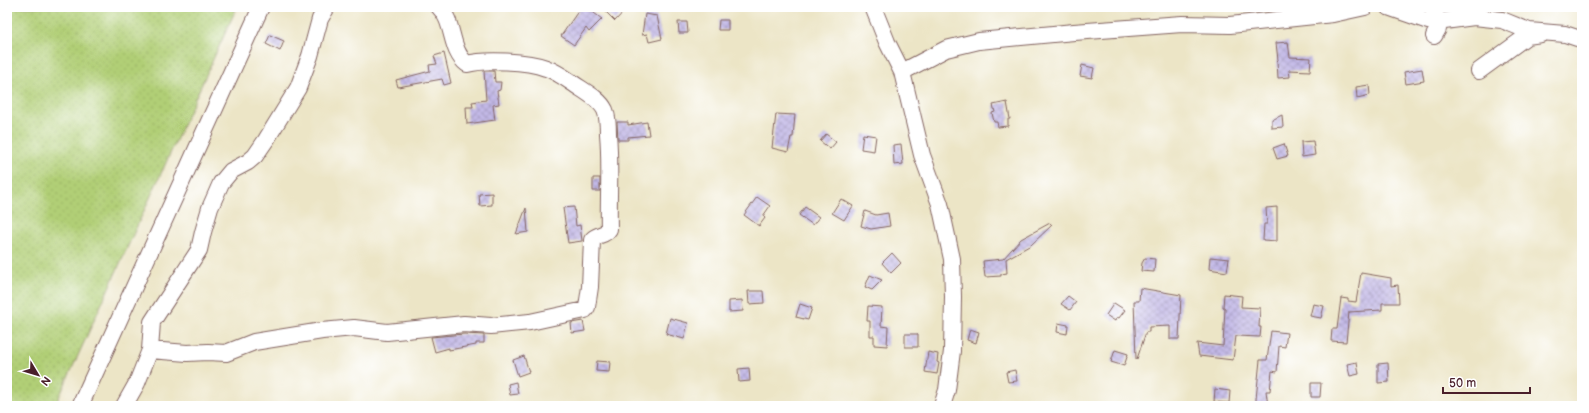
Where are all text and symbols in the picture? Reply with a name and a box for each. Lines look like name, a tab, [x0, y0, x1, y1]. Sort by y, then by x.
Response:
north arrow	[18, 355, 58, 395]
scale bar	[1443, 369, 1530, 395]
text: N	[38, 374, 53, 388]
text: 50 m	[1449, 376, 1476, 391]

